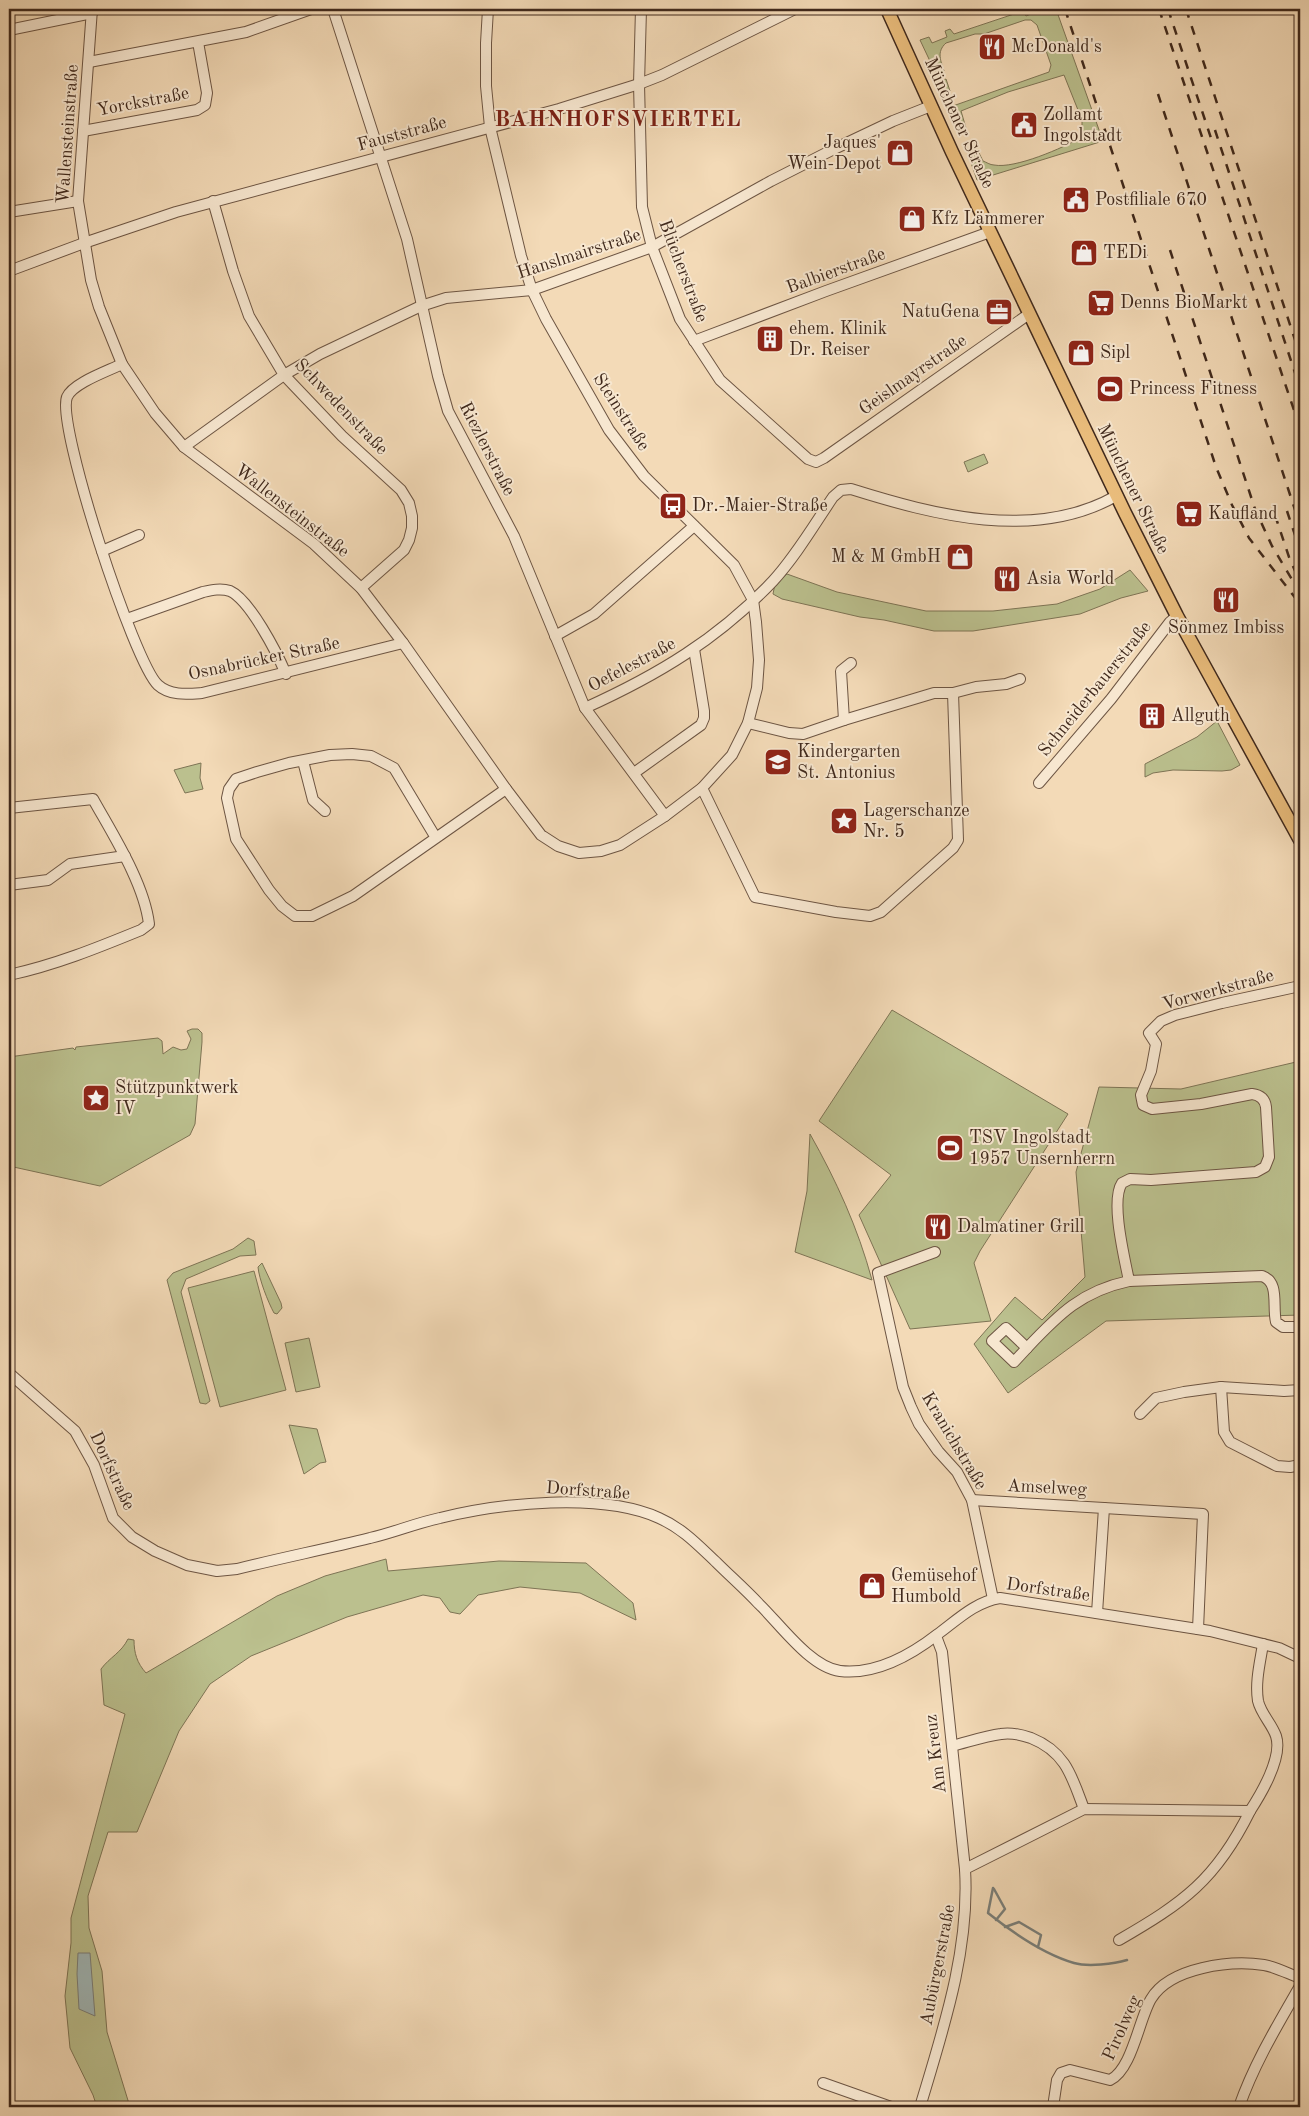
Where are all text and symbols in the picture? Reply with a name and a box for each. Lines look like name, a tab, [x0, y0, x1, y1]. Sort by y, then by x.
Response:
restaurant icon: McDonald's	[977, 32, 1007, 62]
place label: McDonald's	[1011, 38, 1102, 56]
street label: Münchener Straße	[921, 55, 997, 191]
street label: Wallensteinstraße	[54, 64, 82, 204]
street label: Yorckstraße	[95, 84, 191, 120]
place label: Zollamt Ingolstadt	[1043, 106, 1122, 145]
district label: BAHNHOFSVIERTEL	[494, 109, 742, 131]
public building icon: Zollamt Ingolstadt	[1009, 110, 1039, 140]
street label: Fauststraße	[355, 113, 449, 155]
place label: Jaques' Wein-Depot	[787, 134, 881, 173]
shop icon: Jaques' Wein-Depot	[885, 138, 915, 168]
public building icon: Postfiliale 670	[1061, 185, 1091, 215]
place label: Postfiliale 670	[1095, 191, 1207, 209]
shop icon: Kfz Lämmerer	[897, 204, 927, 234]
place label: Kfz Lämmerer	[931, 210, 1045, 228]
street label: Blücherstraße	[655, 217, 711, 325]
street label: Hanslmairstraße	[515, 226, 643, 282]
shop icon: TEDi	[1069, 238, 1099, 268]
place label: TEDi	[1103, 244, 1147, 262]
street label: Balbierstraße	[784, 245, 888, 297]
supermarket icon: Denns BioMarkt	[1086, 288, 1116, 318]
place label: Denns BioMarkt	[1120, 294, 1248, 312]
office icon: NatuGena	[984, 297, 1014, 327]
place label: NatuGena	[901, 303, 980, 321]
place label: ehem. Klinik Dr. Reiser	[789, 320, 887, 359]
building icon: ehem. Klinik Dr. Reiser	[755, 324, 785, 354]
street label: Geislmayrstraße	[856, 331, 970, 419]
shop icon: Sipl	[1066, 338, 1096, 368]
place label: Sipl	[1100, 344, 1130, 362]
street label: Schwedenstraße	[291, 356, 391, 458]
street label: Steinstraße	[589, 370, 653, 454]
sports icon: Princess Fitness	[1095, 374, 1125, 404]
place label: Princess Fitness	[1129, 380, 1257, 398]
street label: Riezlerstraße	[456, 399, 518, 499]
street label: Münchener Straße	[1094, 421, 1172, 557]
street label: Wallensteinstraße	[231, 461, 353, 561]
bus stop icon: Dr.-Maier-Straße	[658, 491, 688, 521]
place label: Dr.-Maier-Straße	[692, 497, 828, 515]
supermarket icon: Kaufland	[1174, 499, 1204, 529]
place label: Kaufland	[1208, 505, 1278, 523]
shop icon: M & M GmbH	[945, 542, 975, 572]
place label: M & M GmbH	[831, 548, 941, 566]
restaurant icon: Asia World	[992, 564, 1022, 594]
place label: Asia World	[1026, 570, 1114, 588]
restaurant icon: Sönmez Imbiss	[1211, 585, 1241, 615]
street label: Schneiderbauerstraße	[1035, 618, 1155, 760]
place label: Sönmez Imbiss	[1168, 619, 1284, 637]
street label: Osnabrücker Straße	[187, 634, 341, 684]
street label: Oefelestraße	[585, 634, 679, 696]
building icon: Allguth	[1137, 701, 1167, 731]
place label: Allguth	[1171, 707, 1230, 725]
place label: Kindergarten St. Antonius	[797, 743, 901, 782]
school or university icon: Kindergarten St. Antonius	[763, 747, 793, 777]
place label: Lagerschanze Nr. 5	[863, 802, 970, 841]
place icon: Lagerschanze Nr. 5	[829, 806, 859, 836]
street label: Vorwerkstraße	[1160, 966, 1276, 1014]
place label: Stützpunktwerk IV	[115, 1079, 239, 1118]
place icon: Stützpunktwerk IV	[81, 1083, 111, 1113]
place label: TSV Ingolstadt 1957 Unsernherrn	[969, 1129, 1116, 1168]
sports icon: TSV Ingolstadt 1957 Unsernherrn	[935, 1133, 965, 1163]
restaurant icon: Dalmatiner Grill	[923, 1212, 953, 1242]
place label: Dalmatiner Grill	[957, 1218, 1085, 1236]
street label: Kranichstraße	[918, 1389, 990, 1493]
street label: Dorfstraße	[86, 1429, 138, 1513]
street label: Amselweg	[1007, 1477, 1088, 1499]
street label: Dorfstraße	[545, 1479, 631, 1503]
place label: Gemüsehof Humbold	[891, 1567, 978, 1606]
shop icon: Gemüsehof Humbold	[857, 1571, 887, 1601]
street label: Dorfstraße	[1005, 1575, 1091, 1605]
street label: Am Kreuz	[922, 1713, 950, 1795]
street label: Aubürgerstraße	[917, 1903, 959, 2027]
street label: Pirolweg	[1100, 1992, 1144, 2063]

